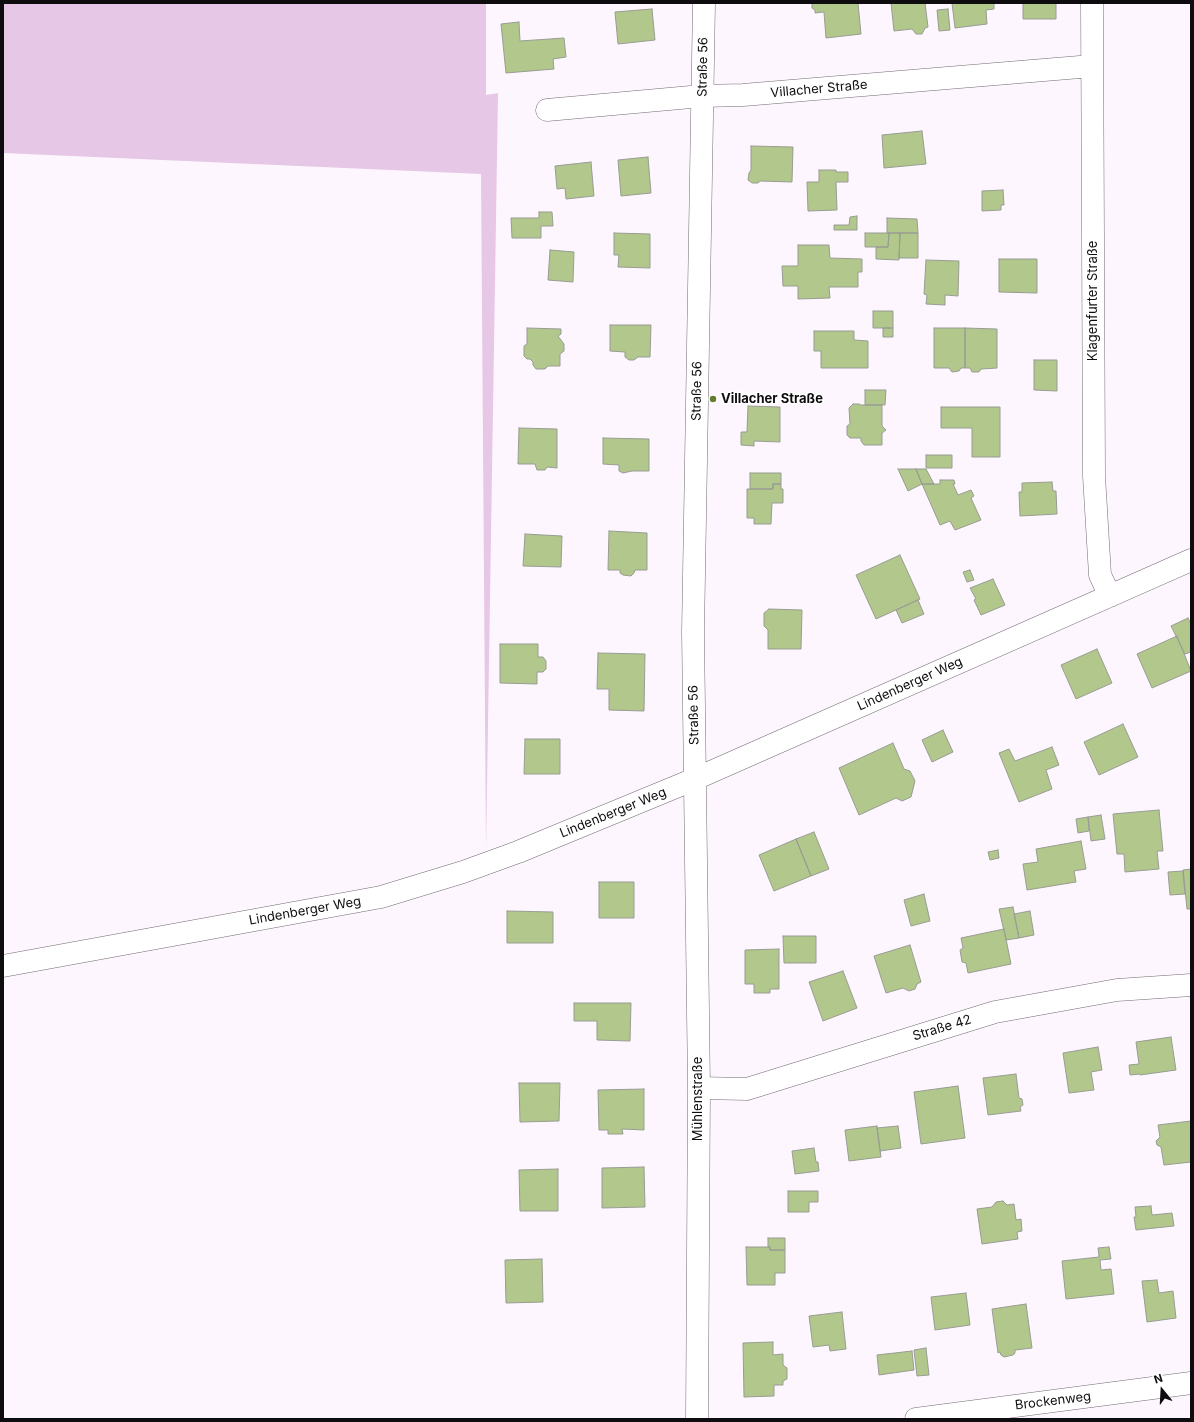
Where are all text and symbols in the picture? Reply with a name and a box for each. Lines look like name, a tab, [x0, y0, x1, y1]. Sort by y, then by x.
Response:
street label: Straße 56	[695, 37, 711, 97]
street label: Villacher Straße	[770, 77, 868, 101]
street label: Klagenfurter Straße	[1085, 241, 1101, 361]
street label: Straße 56	[689, 361, 705, 421]
place label: Villacher Straße	[721, 391, 823, 407]
marker: Villacher Straße	[708, 394, 718, 404]
street label: Lindenberger Weg	[855, 654, 965, 714]
street label: Straße 56	[686, 685, 702, 745]
street label: Lindenberger Weg	[557, 785, 669, 841]
street label: Lindenberger Weg	[248, 893, 362, 929]
street label: Straße 42	[911, 1012, 973, 1044]
street label: Mühlenstraße	[690, 1057, 706, 1141]
north arrow	[1142, 1370, 1182, 1410]
text: N	[1152, 1371, 1164, 1387]
street label: Brockenweg	[1014, 1389, 1092, 1413]

